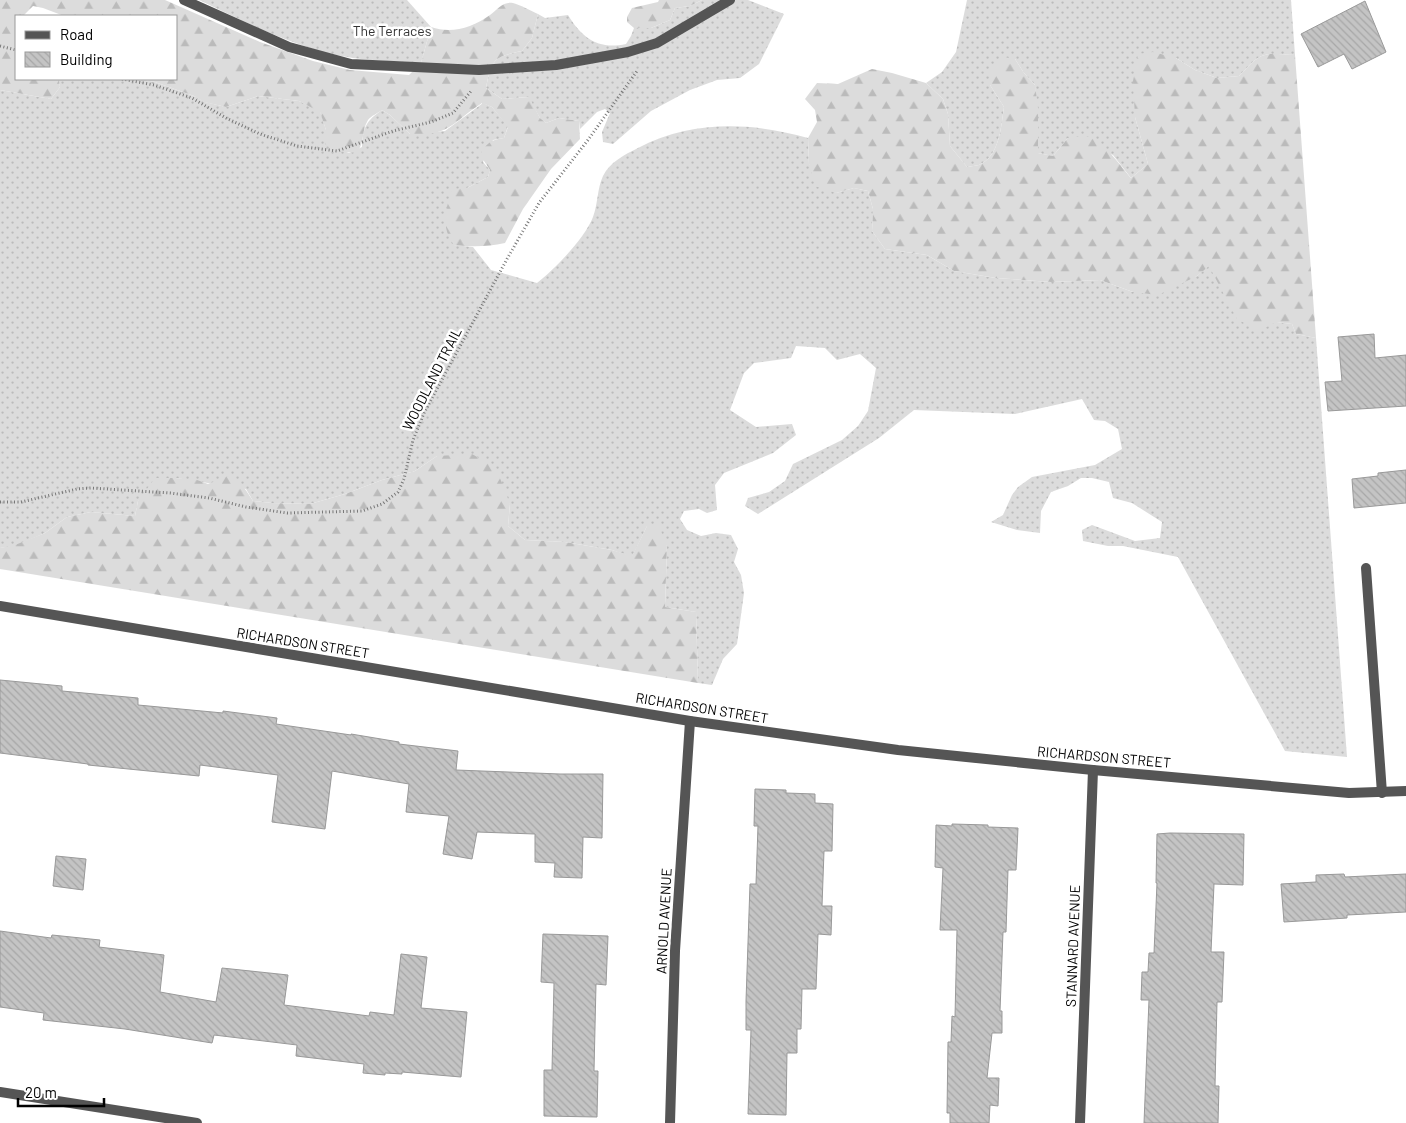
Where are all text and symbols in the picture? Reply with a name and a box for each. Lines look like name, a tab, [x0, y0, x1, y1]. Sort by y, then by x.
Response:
legend	[15, 15, 178, 80]
park label: The Terraces	[353, 22, 432, 39]
text: Road	[60, 25, 93, 43]
text: Building	[60, 50, 113, 68]
street label: WOODLAND TRAIL	[398, 325, 465, 433]
street label: RICHARDSON STREET	[236, 624, 371, 661]
street label: RICHARDSON STREET	[635, 689, 770, 726]
street label: RICHARDSON STREET	[1036, 742, 1172, 771]
street label: ARNOLD AVENUE	[652, 868, 675, 974]
street label: STANNARD AVENUE	[1062, 885, 1083, 1007]
scale bar	[18, 1076, 104, 1108]
text: 20 m	[25, 1083, 57, 1101]

